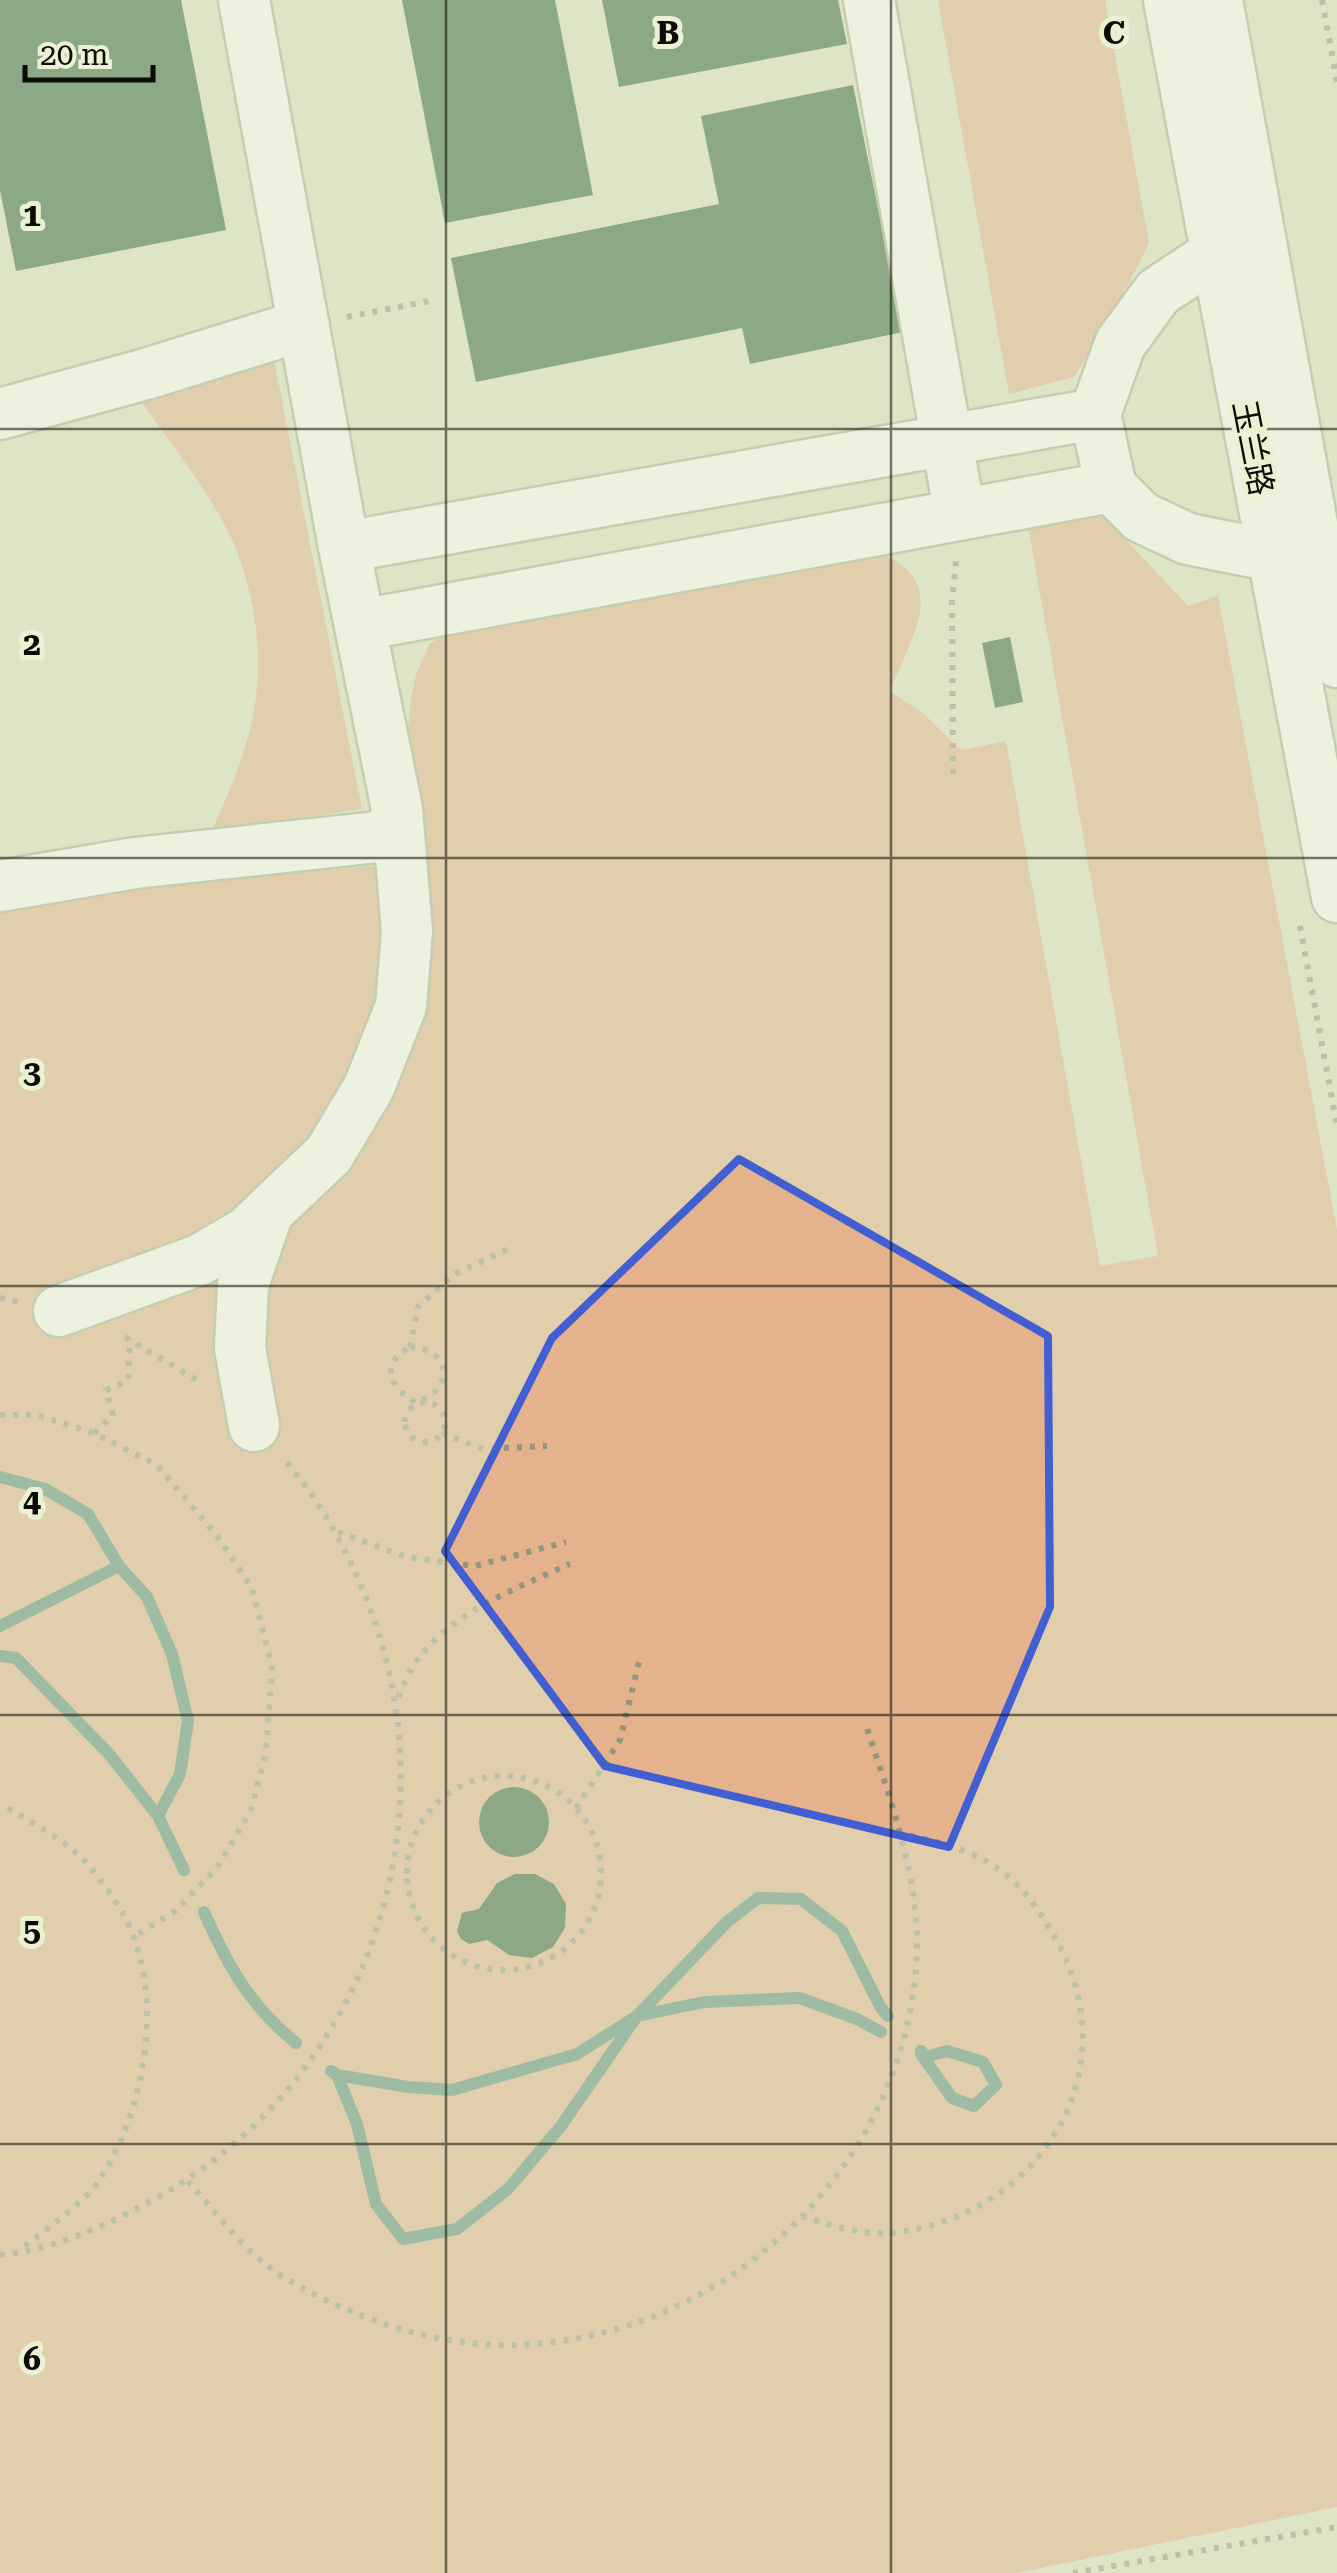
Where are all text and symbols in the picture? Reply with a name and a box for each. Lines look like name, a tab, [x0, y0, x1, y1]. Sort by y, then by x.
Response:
text: B	[656, 14, 680, 52]
text: C	[1103, 14, 1125, 52]
scale bar	[25, 20, 152, 82]
text: 20 m	[40, 37, 109, 72]
text: 1	[23, 196, 41, 234]
street label: 玉兰路	[1225, 397, 1281, 499]
text: 2	[23, 625, 41, 663]
text: 3	[23, 1053, 41, 1091]
text: 4	[23, 1482, 41, 1520]
text: 5	[23, 1911, 41, 1949]
text: 6	[23, 2340, 41, 2378]

